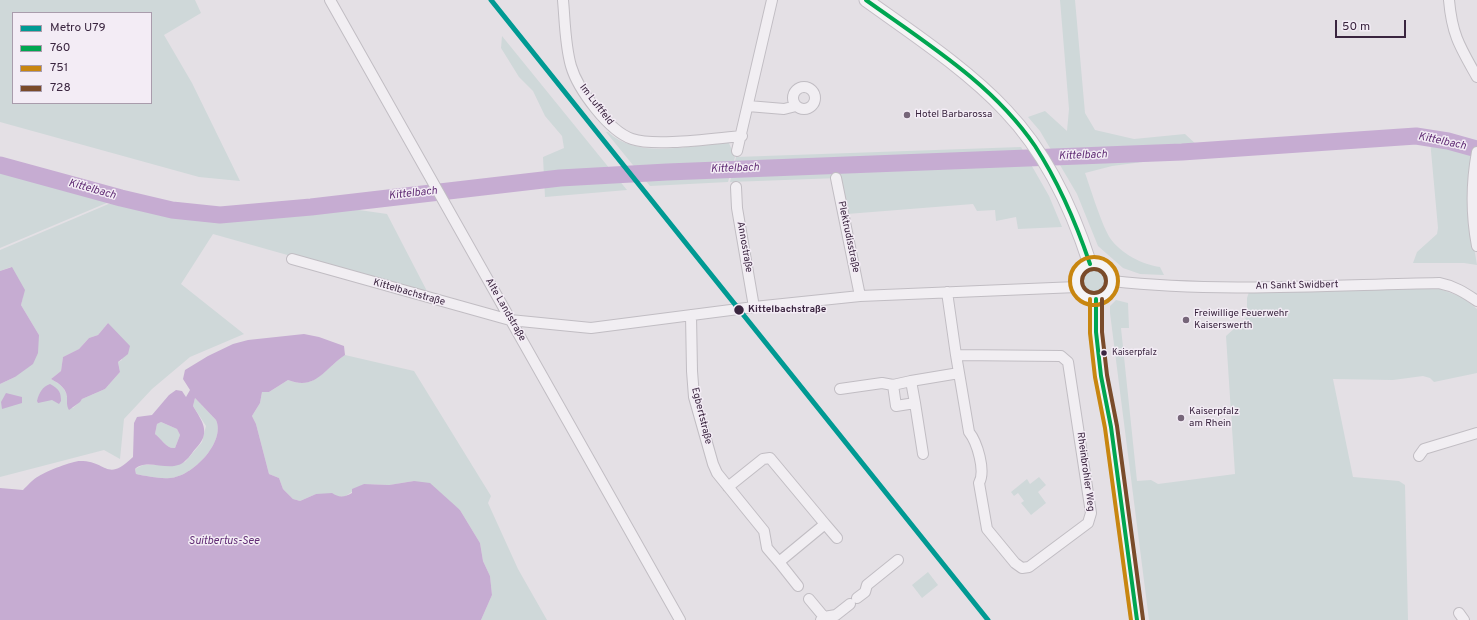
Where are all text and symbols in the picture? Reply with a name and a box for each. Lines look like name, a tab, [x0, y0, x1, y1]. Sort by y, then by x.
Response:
legend	[12, 12, 152, 104]
scale bar	[1337, 12, 1408, 38]
text: 50 m	[1342, 19, 1370, 35]
text: Metro U79	[50, 20, 106, 36]
text: 760	[50, 40, 71, 56]
text: 751	[50, 60, 68, 76]
text: 728	[50, 80, 71, 96]
street label: Im Luftfeld	[576, 82, 616, 128]
place label: Hotel Barbarossa	[915, 109, 992, 121]
marker: Hotel Barbarossa	[902, 110, 912, 120]
water label: Kittelbach	[1417, 131, 1467, 153]
water label: Kittelbach	[1059, 149, 1107, 163]
water label: Kittelbach	[711, 162, 759, 176]
water label: Kittelbach	[67, 177, 117, 203]
water label: Kittelbach	[388, 185, 438, 203]
street label: Plektrudisstraße	[835, 200, 861, 274]
street label: Annostraße	[734, 221, 754, 273]
street label: Alte Landstraße	[482, 276, 528, 344]
street label: Kittelbachstraße	[372, 277, 446, 309]
street label: An Sankt Swidbert	[1255, 279, 1339, 293]
marker: Kittelbachstraße	[732, 303, 746, 317]
place label: Kittelbachstraße	[748, 304, 826, 316]
place label: Freiwillige Feuerwehr Kaiserswerth	[1194, 308, 1288, 332]
marker: Freiwillige Feuerwehr Kaiserswerth	[1181, 315, 1191, 325]
marker: Kaiserpfalz	[1099, 348, 1109, 358]
place label: Kaiserpfalz	[1112, 348, 1157, 358]
street label: Egbertstraße	[688, 386, 714, 446]
place label: Kaiserpfalz am Rhein	[1189, 406, 1239, 430]
marker: Kaiserpfalz am Rhein	[1176, 413, 1186, 423]
street label: Rheinbrohler Weg	[1073, 431, 1097, 513]
water label: Suitbertus-See	[189, 535, 259, 549]

